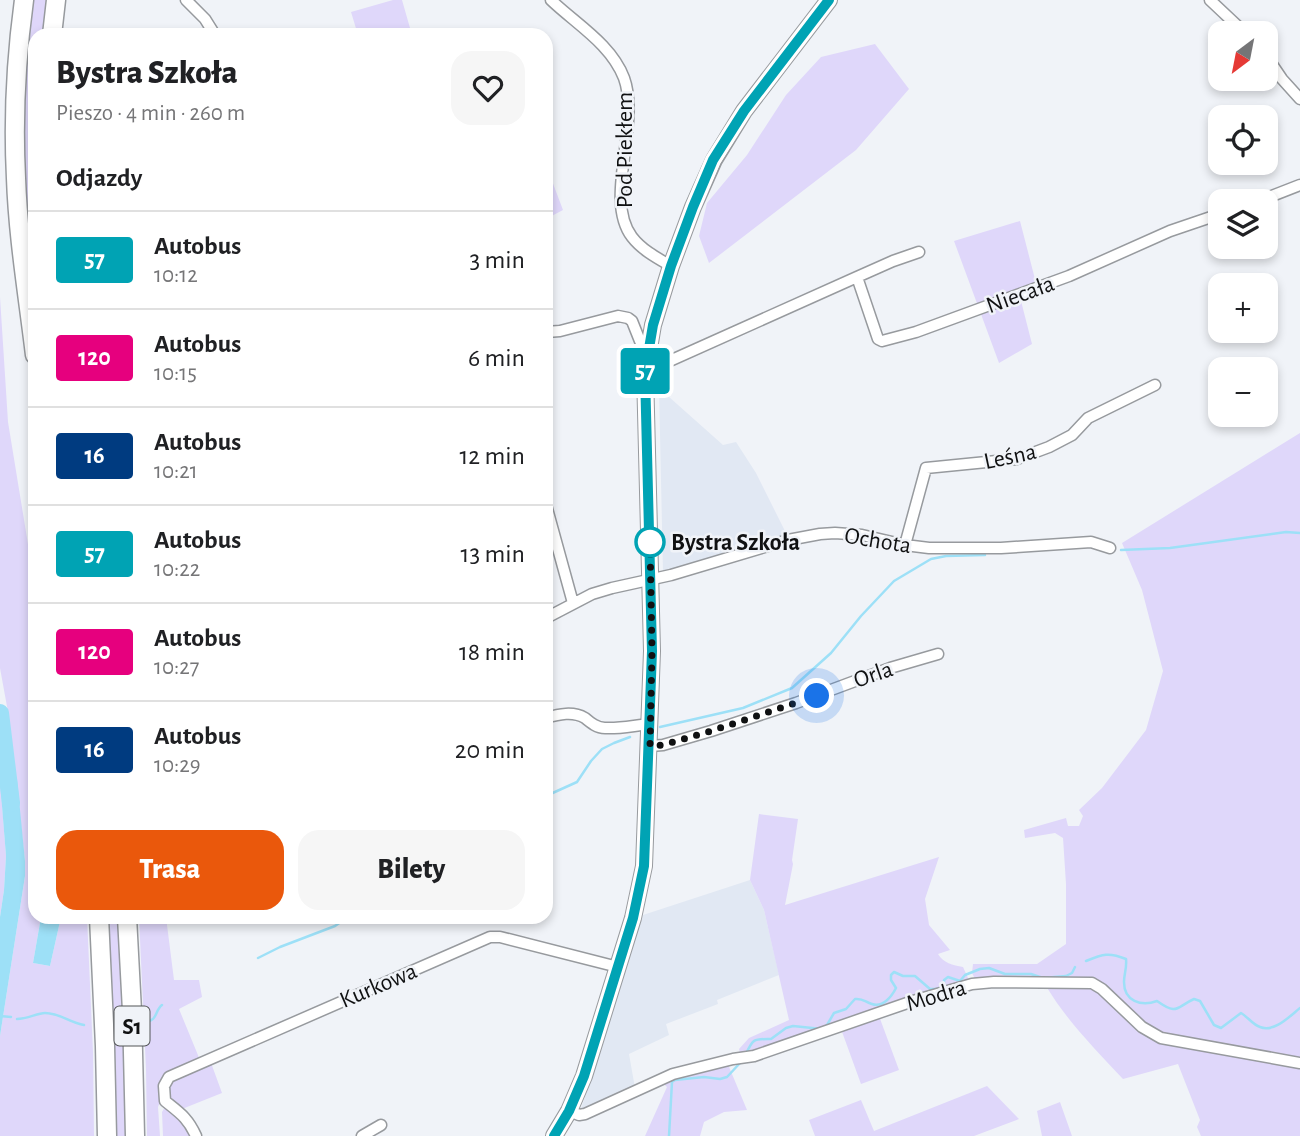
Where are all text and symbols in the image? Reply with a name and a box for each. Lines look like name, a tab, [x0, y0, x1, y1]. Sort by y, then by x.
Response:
north arrow	[1208, 21, 1278, 91]
map controls	[1208, 21, 1278, 427]
button: heart	[451, 51, 525, 125]
text: Bystra Szkoła	[56, 57, 238, 90]
street label: Pod Piekłem	[613, 92, 637, 208]
text: Pieszo · 4 min · 260 m	[56, 102, 245, 125]
button: locate	[1208, 105, 1278, 175]
text: Odjazdy	[56, 165, 142, 191]
button: layers	[1208, 189, 1278, 259]
text: Autobus	[154, 233, 241, 259]
text: 3 min	[469, 247, 525, 273]
text: 57	[84, 248, 105, 272]
text: 10:12	[154, 264, 198, 287]
street label: Niecała	[983, 272, 1058, 318]
button: +	[1208, 273, 1278, 343]
text: Autobus	[154, 331, 241, 357]
text: 6 min	[468, 345, 525, 371]
text: 120	[78, 346, 111, 370]
line badge: 57	[614, 348, 676, 394]
button: −	[1208, 357, 1278, 427]
text: 57	[635, 359, 655, 383]
text: 10:15	[154, 362, 197, 385]
text: Autobus	[154, 429, 241, 455]
street label: Leśna	[982, 440, 1039, 474]
text: 12 min	[459, 443, 525, 469]
text: 16	[84, 444, 105, 468]
text: 10:21	[154, 460, 198, 483]
street label: Ochota	[843, 524, 913, 558]
text: Autobus	[154, 527, 241, 553]
marker: Bystra Szkoła	[635, 527, 665, 557]
place label: Bystra Szkoła	[671, 531, 800, 555]
text: 13 min	[461, 541, 525, 567]
text: 57	[84, 542, 105, 566]
text: 10:22	[154, 558, 200, 581]
text: Autobus	[154, 625, 241, 651]
text: 18 min	[459, 639, 525, 665]
text: 120	[78, 640, 111, 664]
text: 10:27	[154, 656, 199, 679]
street label: Orla	[850, 657, 896, 693]
your location	[799, 678, 834, 713]
text: Autobus	[154, 723, 241, 749]
text: 20 min	[455, 737, 525, 763]
text: 16	[84, 738, 105, 762]
text: 10:29	[154, 754, 201, 777]
button: Trasa	[56, 830, 284, 910]
button: Bilety	[298, 830, 525, 910]
street label: Kurkowa	[336, 959, 421, 1013]
street label: Modra	[903, 976, 969, 1016]
road number: S1	[114, 1007, 150, 1046]

